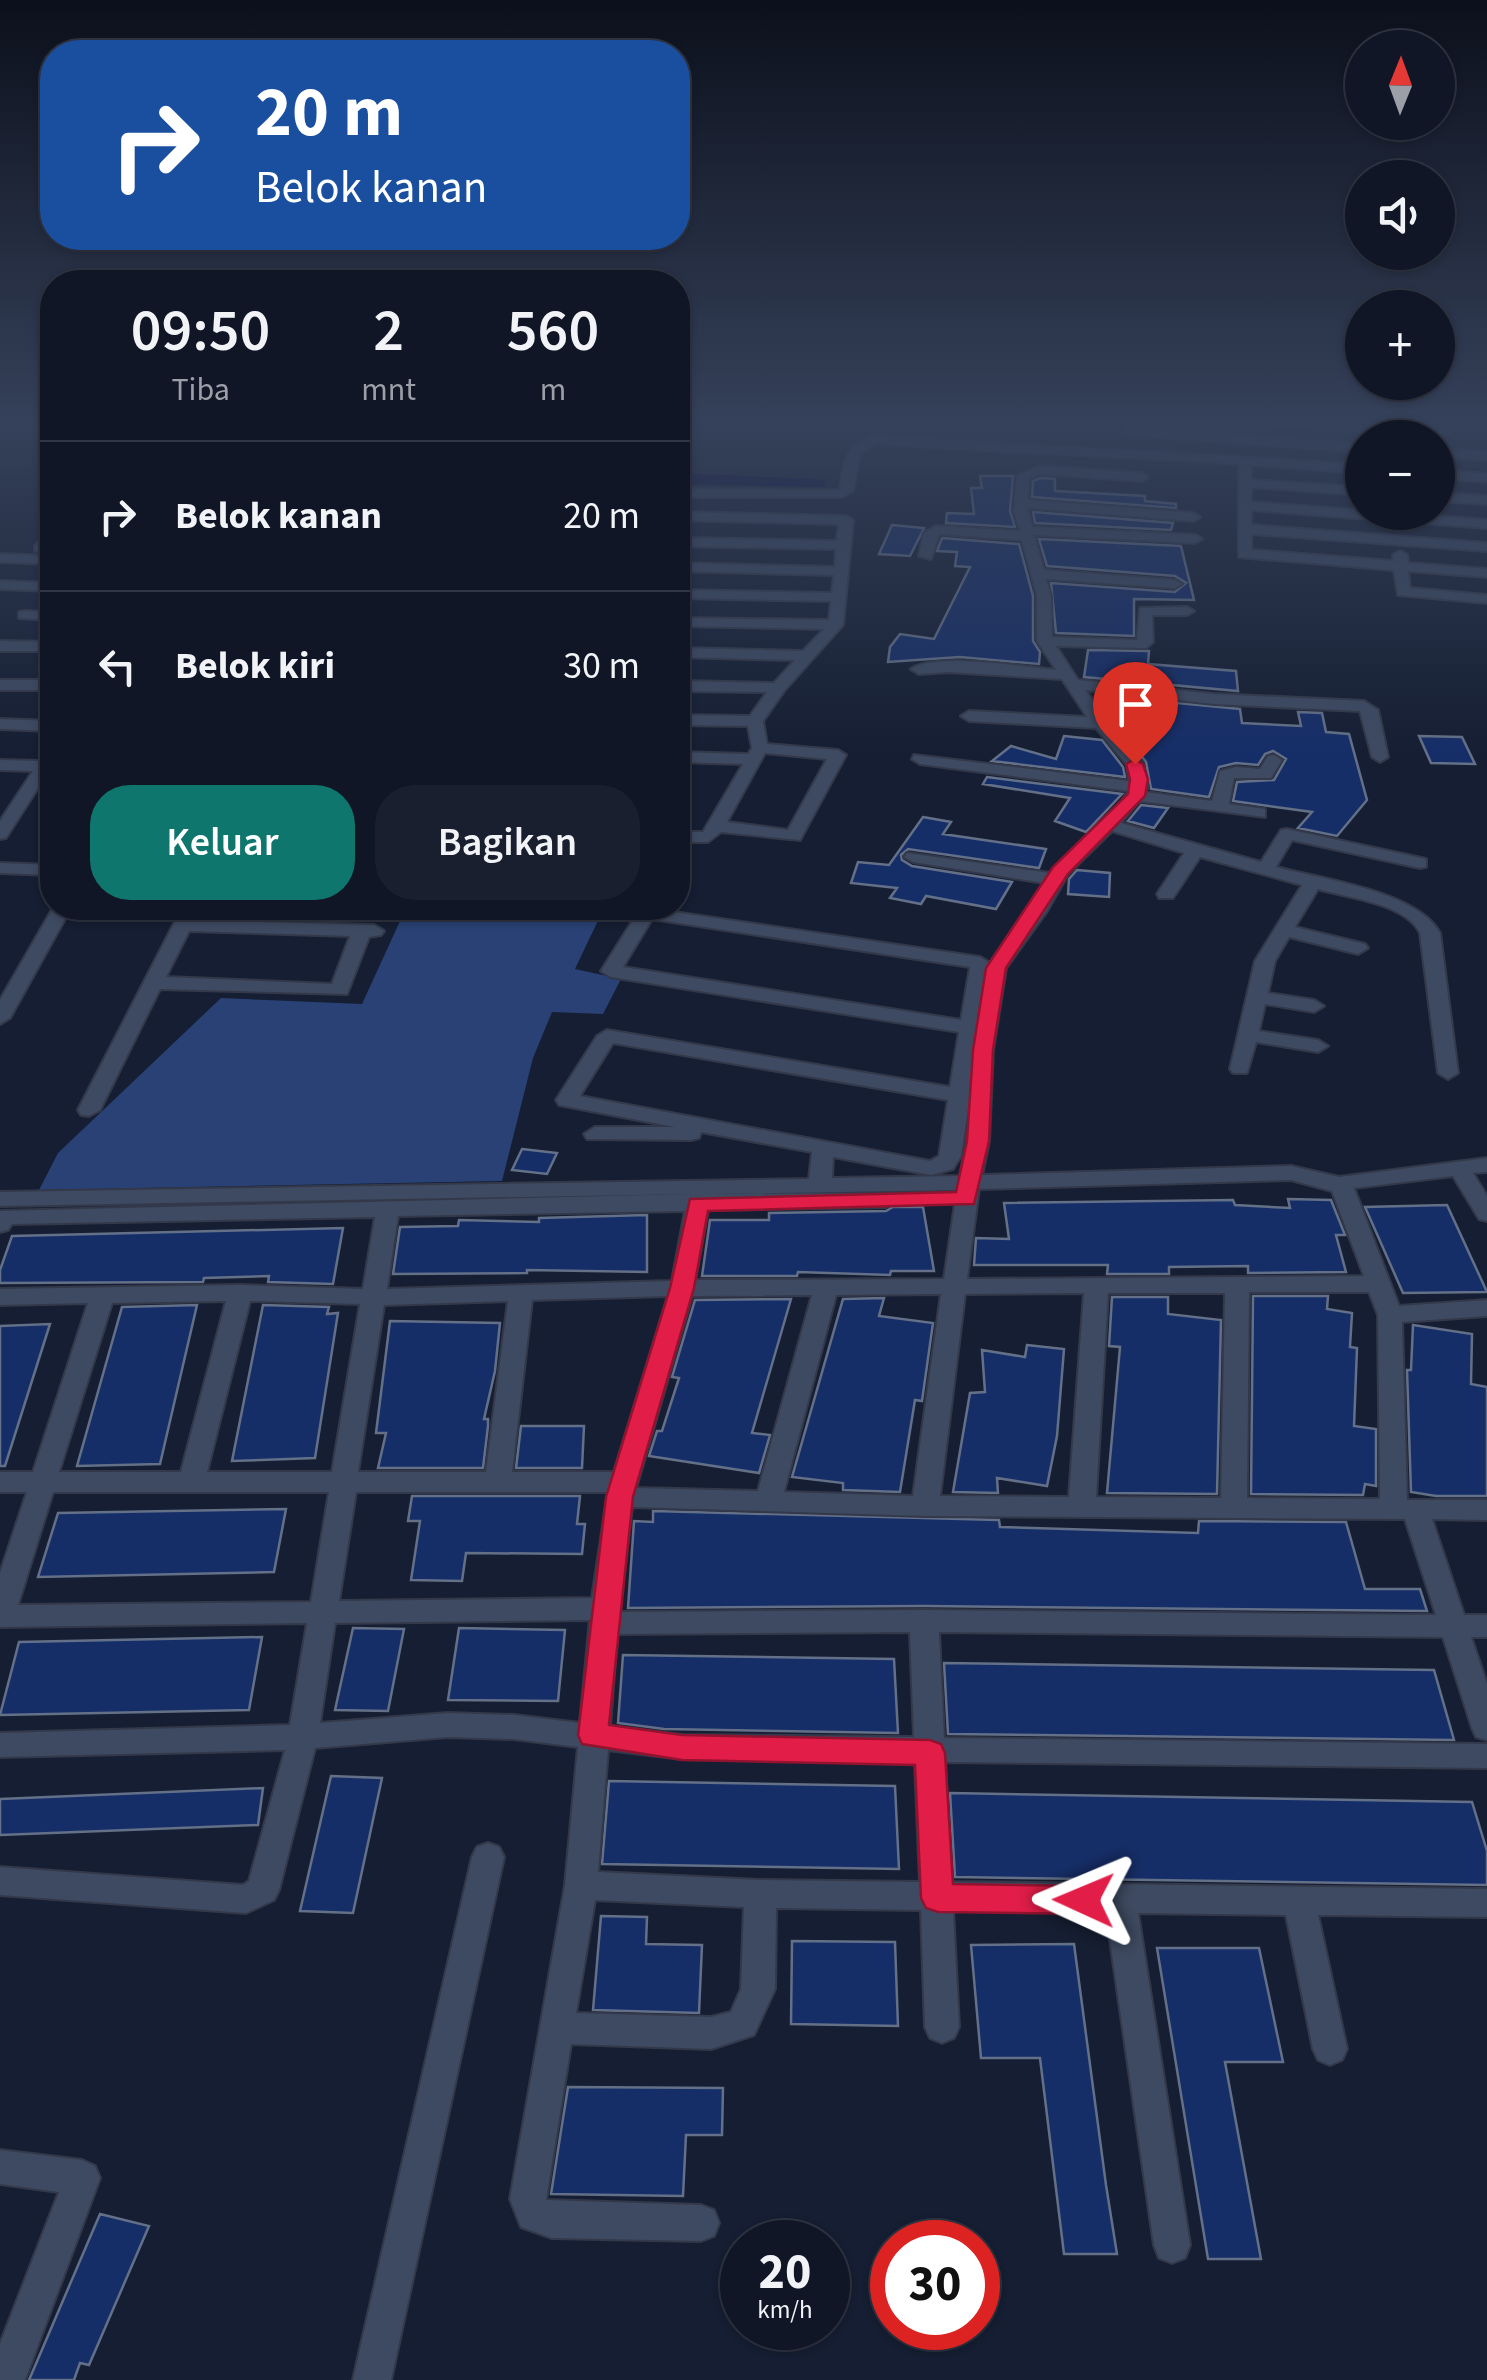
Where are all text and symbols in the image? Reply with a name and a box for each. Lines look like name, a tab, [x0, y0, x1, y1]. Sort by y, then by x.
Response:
north arrow	[1345, 30, 1455, 140]
map controls	[1345, 30, 1455, 530]
text: 20 m	[255, 63, 403, 163]
icon: right	[90, 80, 220, 210]
text: Belok kanan	[255, 156, 487, 220]
button: sound	[1345, 160, 1455, 270]
text: 09:50	[131, 289, 270, 374]
text: 2	[373, 289, 404, 374]
text: 560	[507, 289, 599, 374]
button: +	[1345, 290, 1455, 400]
text: Tiba	[171, 367, 230, 413]
text: mnt	[361, 367, 416, 413]
text: m	[540, 367, 566, 413]
button: −	[1345, 420, 1455, 530]
icon: right	[90, 489, 145, 544]
text: Belok kanan	[175, 489, 382, 543]
text: 20 m	[563, 489, 640, 543]
icon: left	[90, 639, 145, 694]
text: Belok kiri	[175, 639, 335, 693]
text: 30 m	[563, 639, 640, 693]
pin	[1093, 662, 1178, 765]
icon: arrive	[1108, 677, 1163, 732]
button: Keluar	[90, 785, 355, 900]
button: Bagikan	[375, 785, 640, 900]
position arrow	[1032, 1848, 1136, 1952]
speed limit sign: 30	[870, 2220, 1000, 2350]
text: 20	[759, 2237, 811, 2308]
text: km/h	[757, 2292, 813, 2328]

